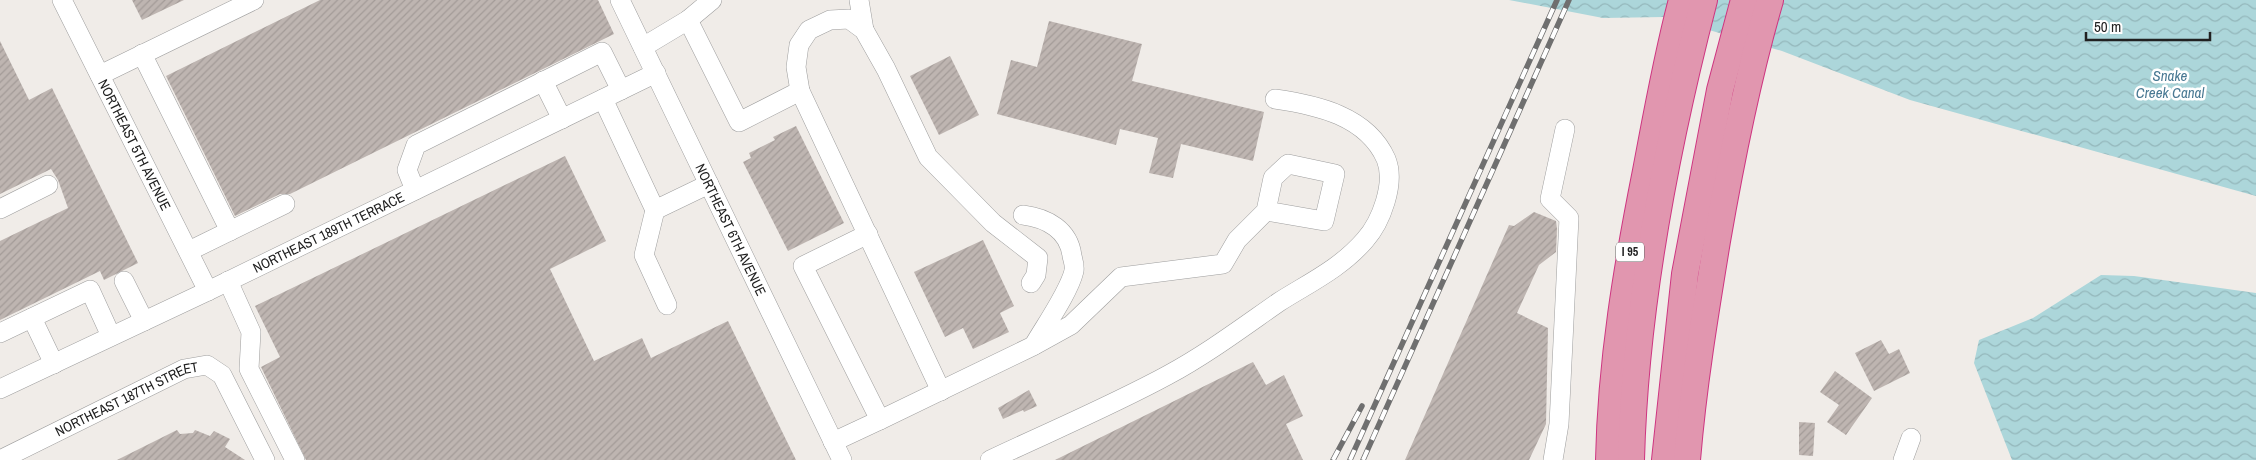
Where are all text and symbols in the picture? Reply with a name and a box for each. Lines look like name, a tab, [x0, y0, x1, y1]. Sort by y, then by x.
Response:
scale bar	[2086, 10, 2210, 42]
text: 50 m	[2094, 16, 2121, 37]
water label: Snake Creek Canal	[2136, 65, 2204, 103]
street label: NORTHEAST 5TH AVENUE	[94, 76, 175, 213]
street label: NORTHEAST 6TH AVENUE	[691, 161, 770, 299]
street label: NORTHEAST 189TH TERRACE	[250, 188, 407, 277]
road number: I 95	[1616, 242, 1644, 262]
street label: NORTHEAST 187TH STREET	[52, 358, 199, 440]

